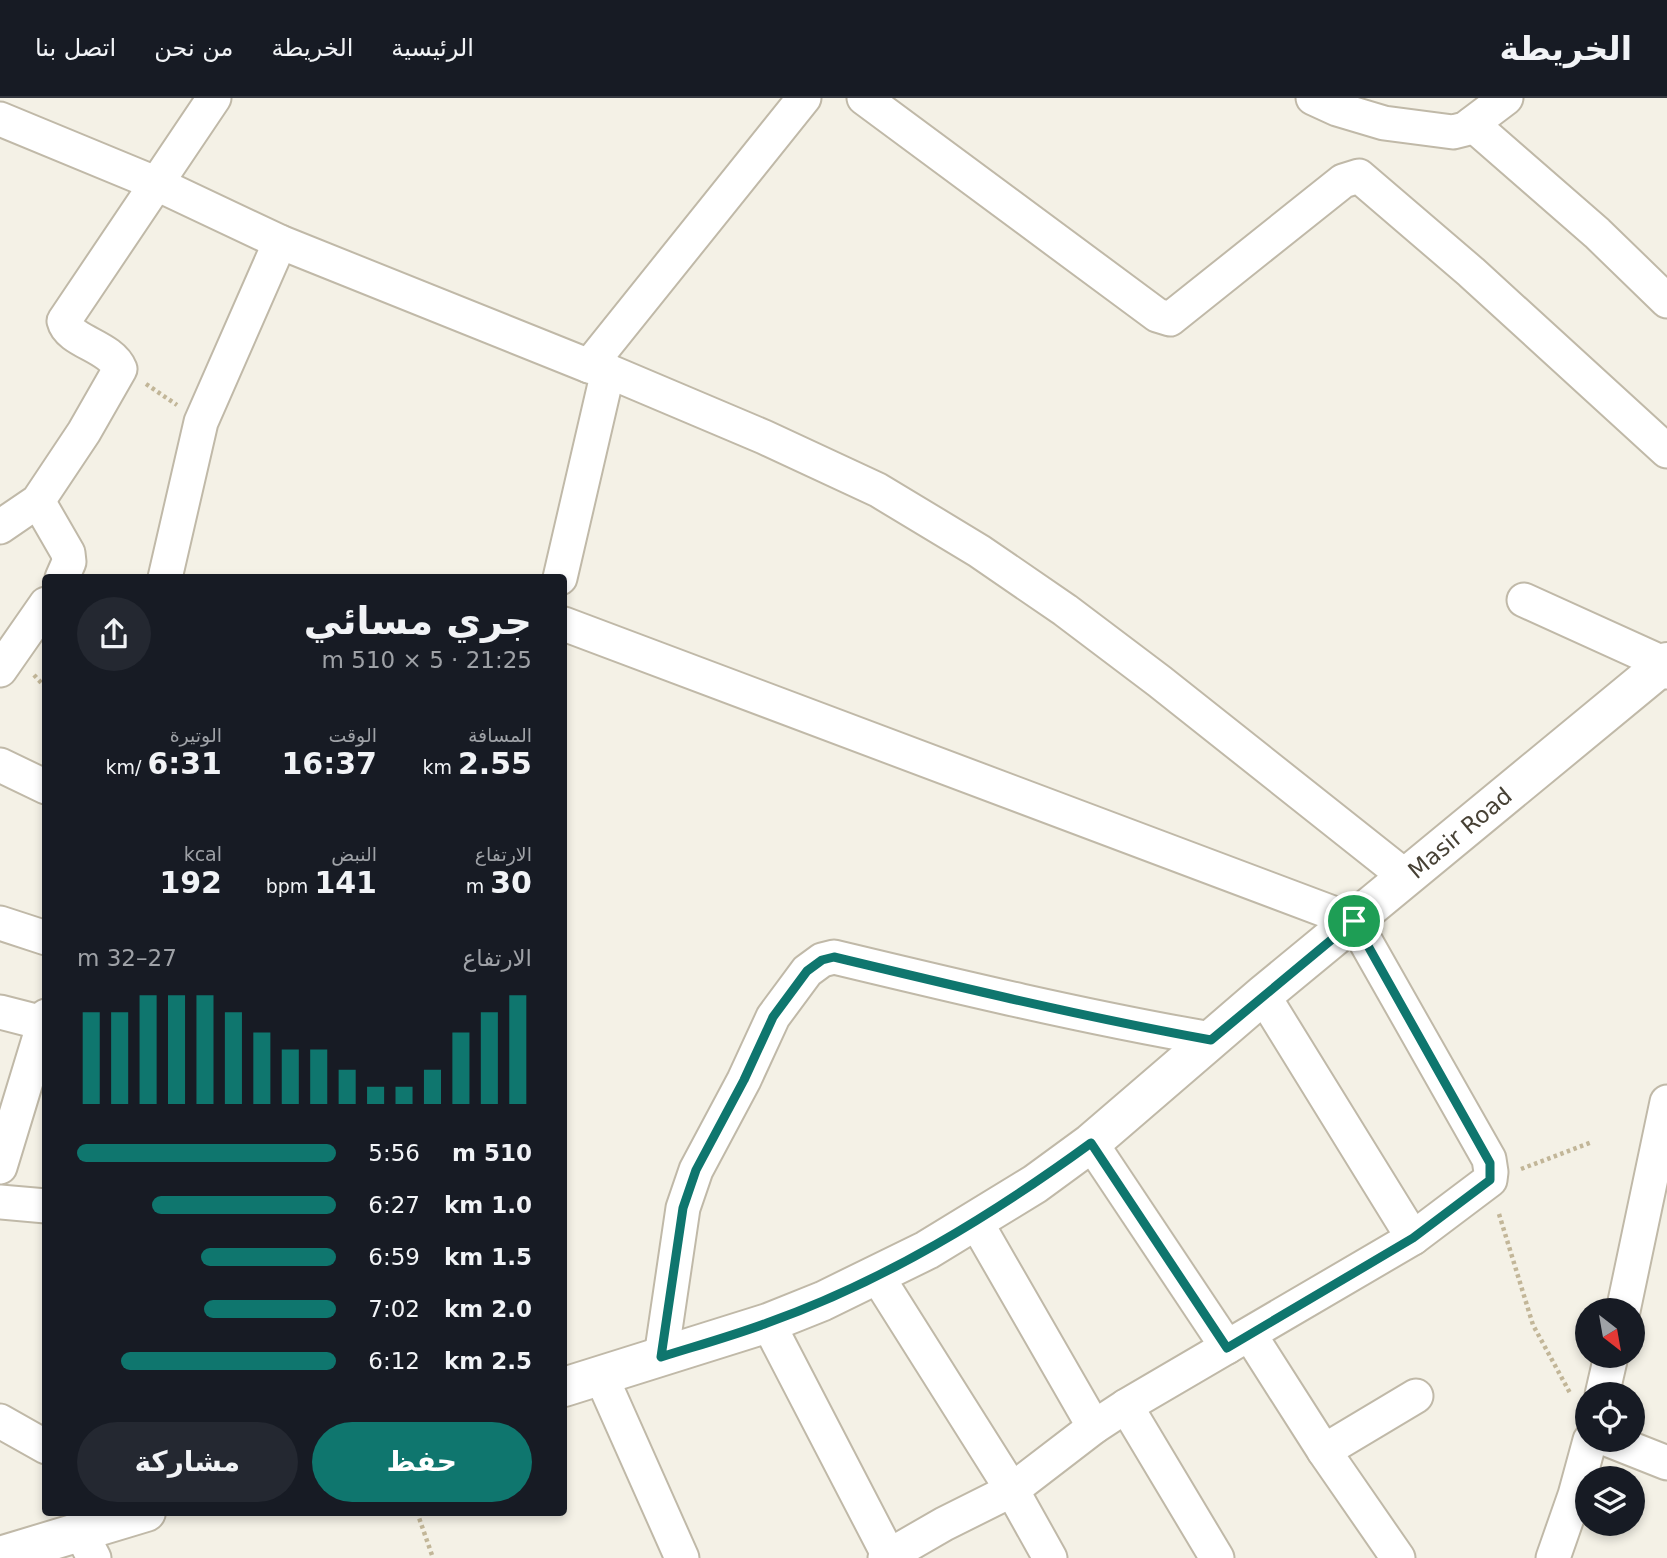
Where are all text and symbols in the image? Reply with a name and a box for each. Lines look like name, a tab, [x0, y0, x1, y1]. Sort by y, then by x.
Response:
text: الخريطة	[1499, 29, 1632, 68]
text: اتصل بنا	[35, 34, 116, 62]
text: من نحن	[154, 34, 233, 62]
text: الخريطة	[271, 34, 353, 62]
text: الرئيسية	[391, 34, 474, 62]
button: share	[77, 597, 151, 671]
text: جري مسائي	[304, 599, 532, 643]
text: 21:25 · 5 × 510 m	[322, 647, 532, 673]
text: الوتيرة	[170, 724, 222, 746]
text: الوقت	[328, 724, 377, 746]
text: المسافة	[468, 724, 532, 746]
text: 6:31	[147, 746, 222, 781]
text: 16:37	[282, 746, 377, 781]
text: 2.55	[458, 746, 532, 781]
text: /km	[105, 756, 147, 778]
text: km	[422, 756, 458, 778]
street label: Masir Road	[1403, 782, 1517, 884]
text: kcal	[184, 843, 222, 865]
text: النبض	[331, 843, 377, 865]
text: الارتفاع	[475, 843, 532, 865]
text: 192	[159, 865, 222, 900]
text: 141	[314, 865, 377, 900]
text: 30	[490, 865, 532, 900]
text: bpm	[266, 875, 314, 897]
text: m	[466, 875, 490, 897]
pin	[1324, 891, 1384, 951]
icon: arrive	[1335, 902, 1373, 940]
text: 27–32 m	[77, 945, 177, 971]
text: الارتفاع	[463, 945, 532, 971]
text: 5:56	[368, 1140, 420, 1166]
text: 510 m	[452, 1140, 532, 1166]
text: 6:27	[368, 1192, 420, 1218]
text: 1.0 km	[444, 1192, 532, 1218]
text: 6:59	[368, 1244, 420, 1270]
text: 1.5 km	[444, 1244, 532, 1270]
text: 7:02	[368, 1296, 420, 1322]
text: 2.0 km	[444, 1296, 532, 1322]
north arrow	[1575, 1298, 1645, 1368]
map controls	[1575, 1298, 1645, 1536]
text: 6:12	[368, 1348, 420, 1374]
text: 2.5 km	[444, 1348, 532, 1374]
button: locate	[1575, 1382, 1645, 1452]
button: مشاركة	[77, 1422, 298, 1502]
button: حفظ	[312, 1422, 532, 1502]
button: layers	[1575, 1466, 1645, 1536]

